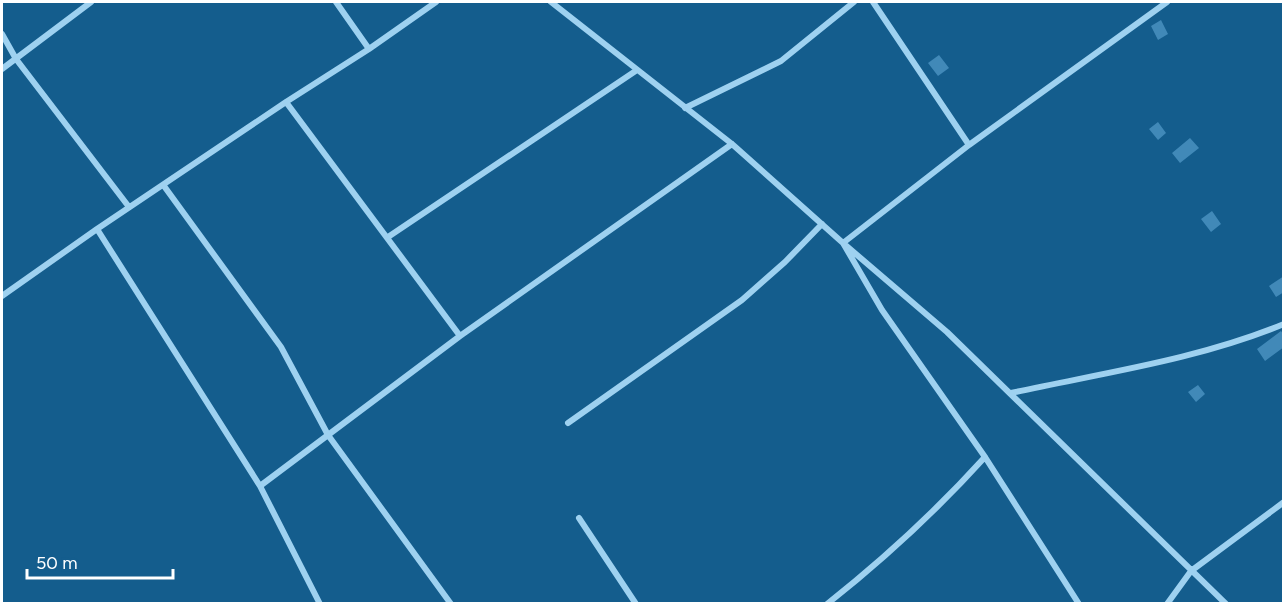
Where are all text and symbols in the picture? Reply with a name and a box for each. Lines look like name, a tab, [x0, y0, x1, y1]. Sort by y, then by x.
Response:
scale bar	[27, 542, 172, 580]
text: 50 m	[36, 552, 78, 574]

